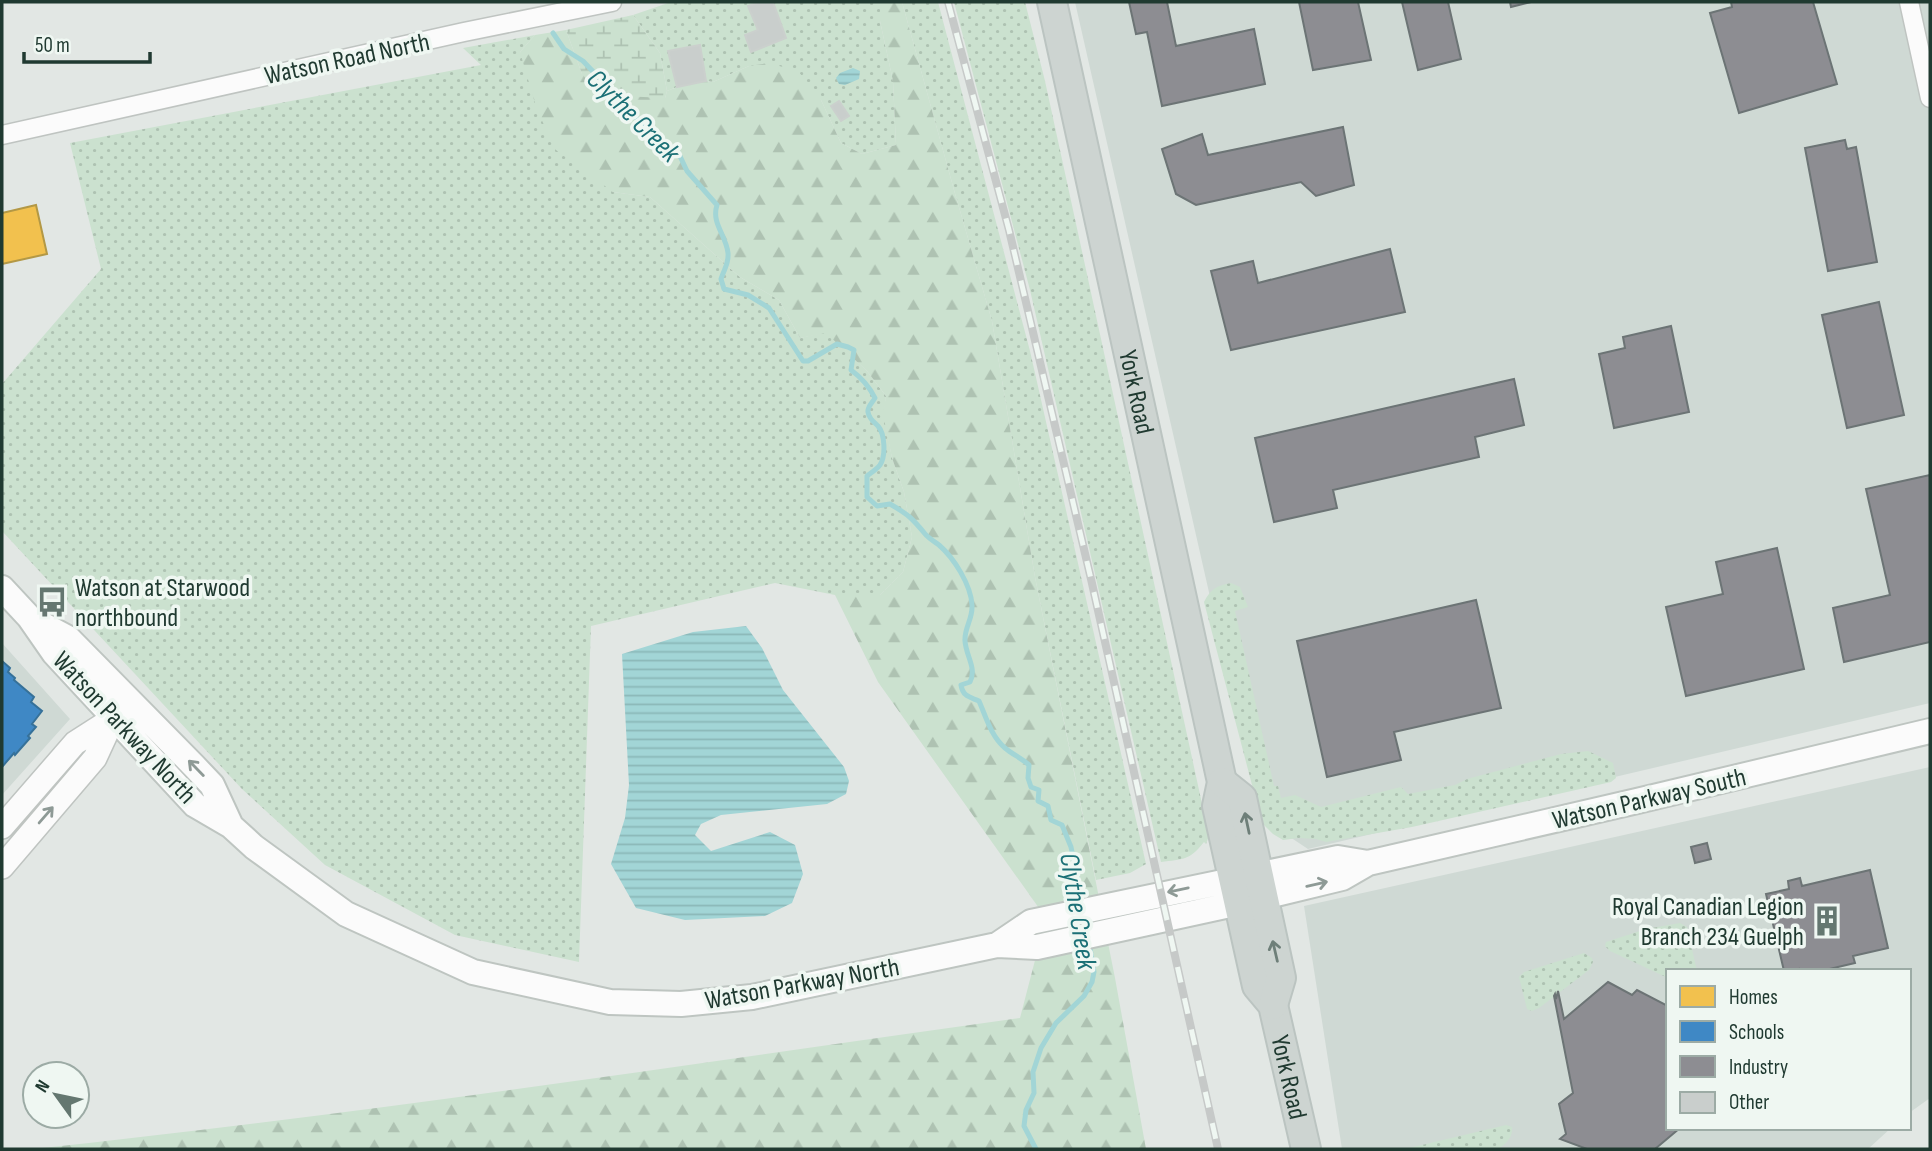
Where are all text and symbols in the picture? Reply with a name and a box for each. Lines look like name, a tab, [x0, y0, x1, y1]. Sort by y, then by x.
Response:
scale bar	[24, 21, 150, 65]
street label: Watson Road North	[262, 27, 433, 92]
text: 50 m	[35, 33, 70, 58]
water label: Clythe Creek	[580, 63, 687, 170]
street label: York Road	[1111, 347, 1160, 437]
place label: Watson at Starwood northbound	[75, 573, 250, 634]
bus stop icon: Watson at Starwood northbound	[35, 585, 69, 619]
street label: Watson Parkway North	[46, 646, 202, 810]
one-way arrow	[188, 759, 204, 777]
street label: Watson Parkway South	[1550, 762, 1749, 837]
one-way arrow	[38, 807, 54, 825]
one-way arrow	[1240, 812, 1254, 835]
water label: Clythe Creek	[1052, 851, 1103, 973]
one-way arrow	[1305, 877, 1328, 891]
one-way arrow	[1167, 884, 1190, 898]
place label: Royal Canadian Legion Branch 234 Guelph	[1612, 892, 1804, 953]
building icon: Royal Canadian Legion Branch 234 Guelph	[1810, 904, 1844, 938]
one-way arrow	[1268, 940, 1282, 963]
street label: Watson Parkway North	[703, 952, 902, 1017]
legend	[1666, 969, 1911, 1130]
text: Homes	[1729, 985, 1778, 1010]
text: Schools	[1729, 1020, 1784, 1045]
street label: York Road	[1263, 1032, 1313, 1122]
text: Industry	[1729, 1055, 1788, 1080]
north arrow	[21, 1060, 91, 1130]
text: N	[31, 1076, 55, 1097]
text: Other	[1729, 1090, 1769, 1115]

